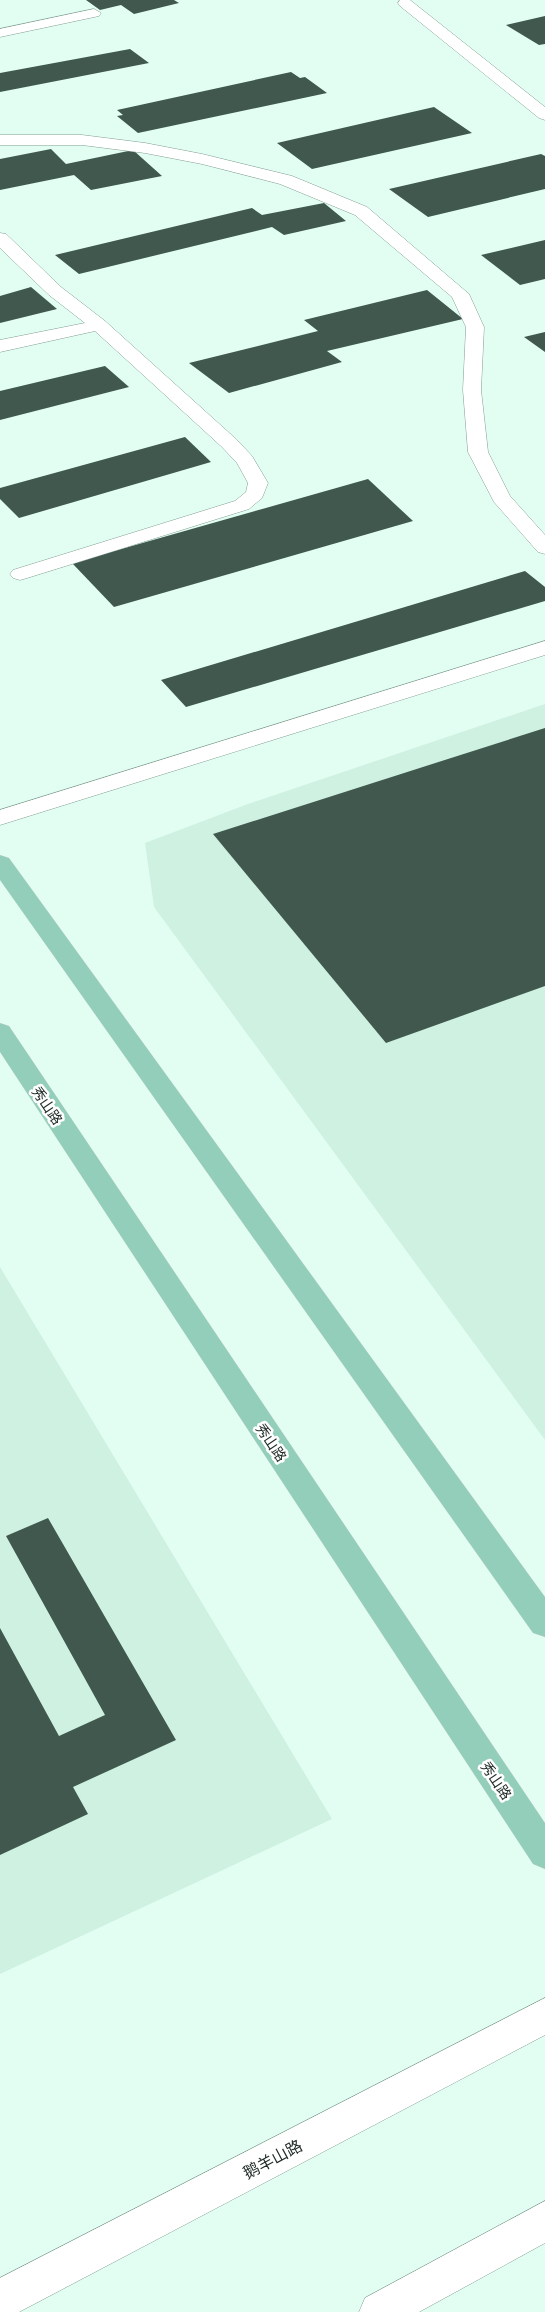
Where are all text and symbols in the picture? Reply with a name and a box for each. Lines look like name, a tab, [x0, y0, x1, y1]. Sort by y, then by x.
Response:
street label: 秀山路	[28, 1082, 68, 1128]
street label: 秀山路	[252, 1419, 292, 1465]
street label: 秀山路	[477, 1757, 517, 1803]
street label: 鹅羊山路	[238, 2132, 306, 2184]

